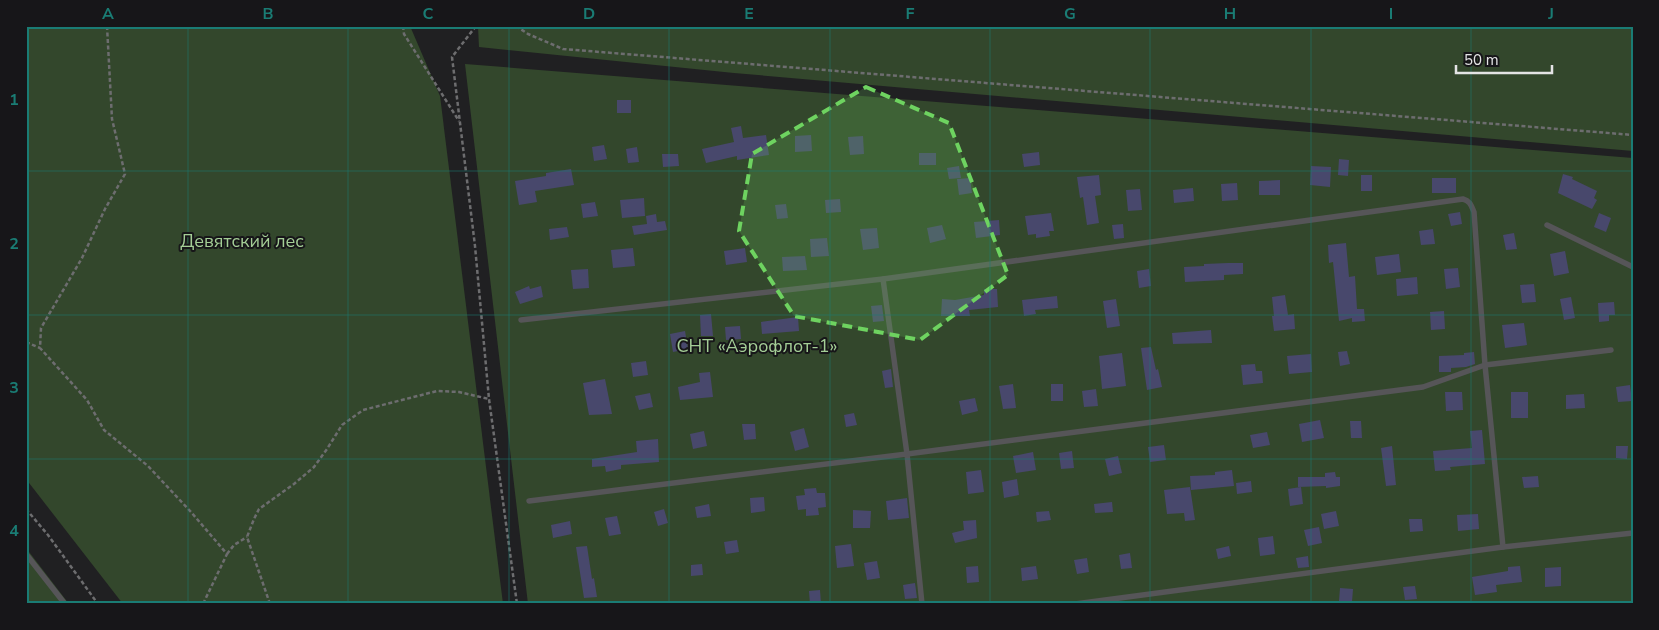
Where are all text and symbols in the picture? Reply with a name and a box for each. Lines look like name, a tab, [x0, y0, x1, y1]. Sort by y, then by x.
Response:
text: A	[102, 3, 114, 25]
text: B	[262, 3, 274, 25]
text: C	[423, 3, 434, 25]
text: D	[583, 3, 595, 25]
text: E	[744, 3, 754, 25]
text: F	[906, 3, 915, 25]
text: G	[1064, 3, 1076, 25]
text: H	[1224, 3, 1236, 25]
text: I	[1389, 3, 1393, 25]
text: J	[1547, 3, 1554, 25]
scale bar	[1456, 42, 1553, 74]
text: 50 m	[1464, 50, 1499, 70]
text: 1	[9, 89, 19, 111]
park label: Девятский лес	[180, 229, 304, 253]
text: 2	[9, 233, 19, 255]
park label: СНТ «Аэрофлот-1»	[676, 334, 838, 358]
text: 3	[9, 377, 19, 399]
text: 4	[9, 520, 19, 542]

